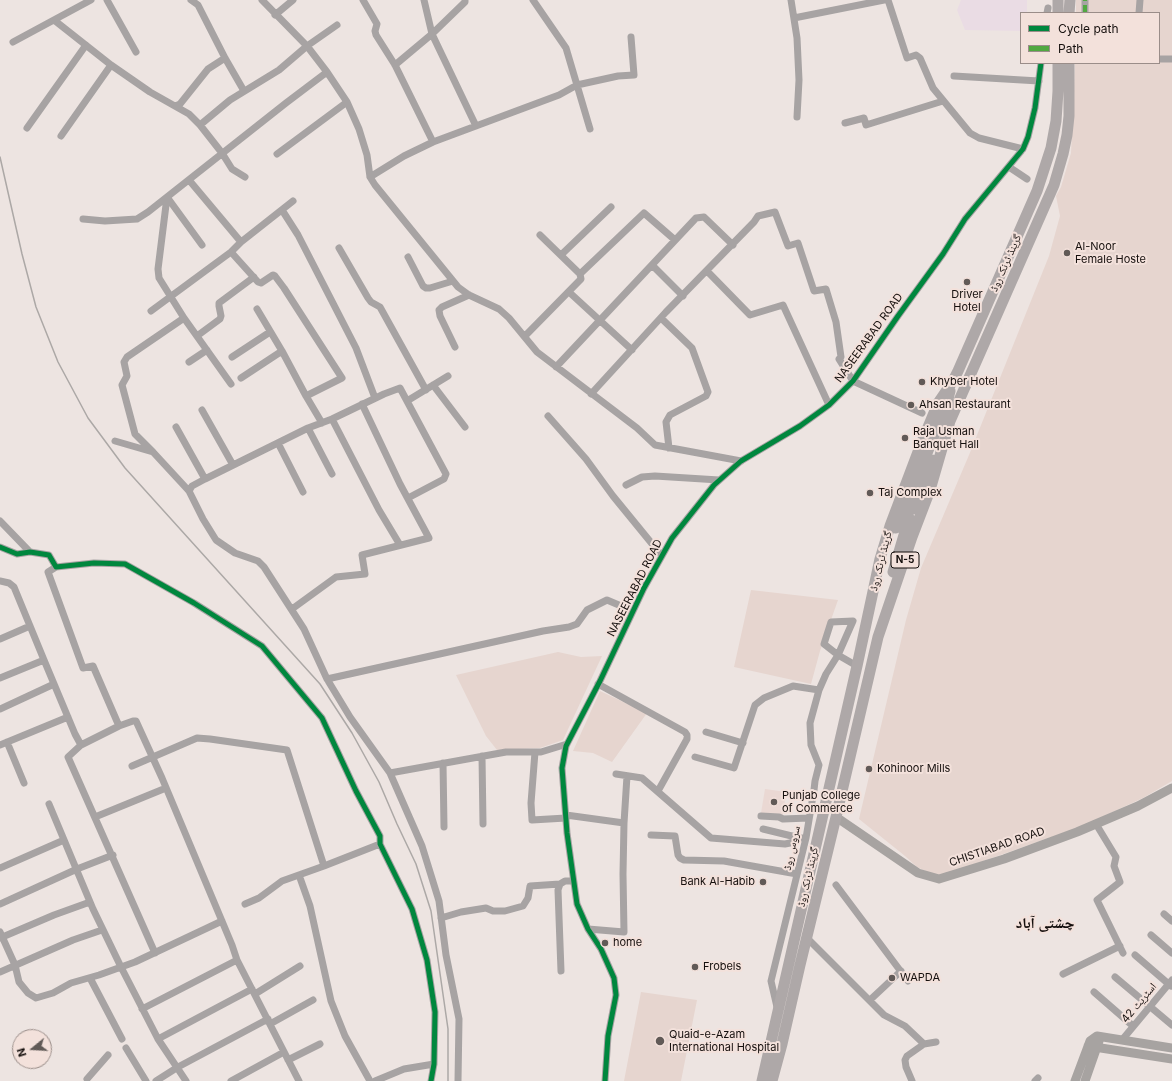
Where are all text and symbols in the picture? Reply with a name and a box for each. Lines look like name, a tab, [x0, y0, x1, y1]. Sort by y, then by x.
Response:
legend	[1020, 12, 1160, 64]
text: Cycle path	[1058, 21, 1119, 36]
text: Path	[1058, 41, 1083, 56]
street label: گرینڈ ٹرنک روڈ	[988, 232, 1024, 294]
place label: Al-Noor Female Hoste	[1075, 240, 1146, 266]
marker: Al-Noor Female Hoste	[1062, 248, 1072, 258]
marker: Driver Hotel	[962, 277, 972, 287]
place label: Driver Hotel	[951, 288, 983, 314]
street label: NASEERABAD ROAD	[832, 291, 906, 385]
place label: Khyber Hotel	[930, 375, 998, 389]
marker: Khyber Hotel	[917, 377, 927, 387]
place label: Ahsan Restaurant	[919, 398, 1011, 412]
marker: Ahsan Restaurant	[906, 400, 916, 410]
place label: Raja Usman Banquet Hall	[913, 425, 979, 451]
marker: Raja Usman Banquet Hall	[900, 433, 910, 443]
place label: Taj Complex	[878, 486, 942, 500]
marker: Taj Complex	[865, 488, 875, 498]
street label: گرینڈ ٹرنک روڈ	[867, 530, 895, 592]
street label: NASEERABAD ROAD	[605, 537, 665, 639]
road number: N-5	[891, 552, 919, 568]
place label: Kohinoor Mills	[877, 762, 950, 776]
marker: Kohinoor Mills	[864, 764, 874, 774]
place label: Punjab College of Commerce	[782, 789, 860, 815]
marker: Punjab College of Commerce	[769, 797, 779, 807]
street label: CHISTIABAD ROAD	[947, 824, 1047, 870]
street label: سروس روڈ	[781, 825, 803, 871]
street label: گرینڈ ٹرنک روڈ	[795, 846, 821, 908]
place label: Bank Al-Habib	[680, 875, 755, 889]
marker: Bank Al-Habib	[758, 877, 768, 887]
district label: چشتی آباد	[1016, 914, 1074, 932]
place label: home	[613, 936, 642, 950]
marker: home	[600, 938, 610, 948]
place label: Frobels	[703, 960, 741, 974]
marker: Frobels	[690, 962, 700, 972]
place label: WAPDA	[900, 971, 940, 985]
marker: WAPDA	[887, 973, 897, 983]
street label: اسٹریٹ 42	[1119, 980, 1159, 1026]
place label: Quaid-e-Azam International Hospital	[669, 1028, 779, 1054]
north arrow	[12, 1029, 52, 1069]
marker: Quaid-e-Azam International Hospital	[654, 1035, 666, 1047]
text: N	[14, 1046, 29, 1059]

